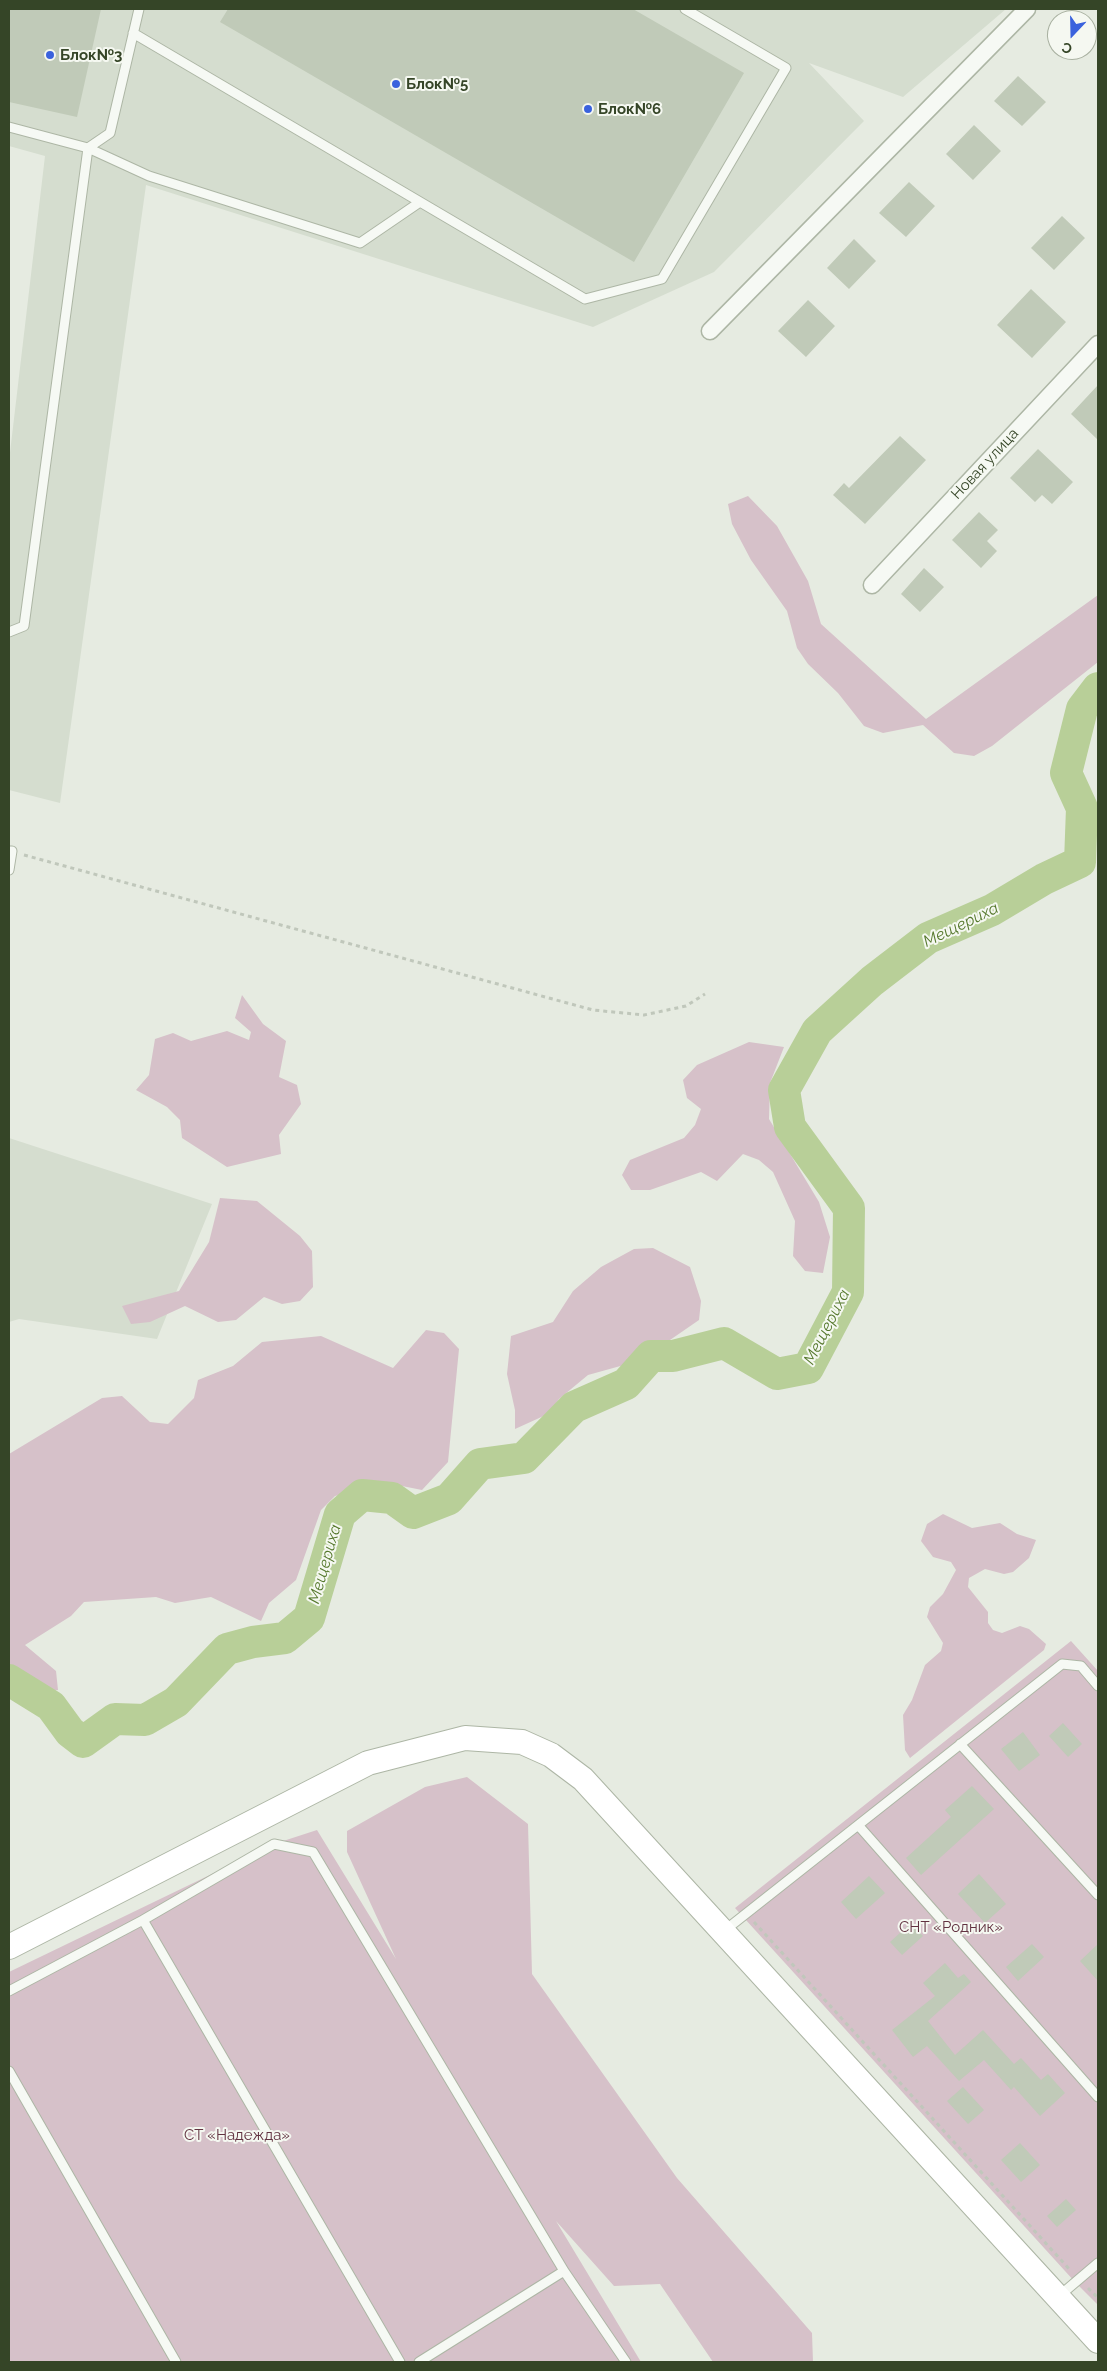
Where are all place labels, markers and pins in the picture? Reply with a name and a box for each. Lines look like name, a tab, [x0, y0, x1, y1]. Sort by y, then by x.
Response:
place label: Блок№3	[60, 46, 122, 64]
marker: Блок№3	[44, 49, 56, 61]
place label: Блок№5	[406, 75, 468, 93]
marker: Блок№5	[390, 78, 402, 90]
place label: Блок№6	[598, 100, 661, 118]
marker: Блок№6	[582, 103, 594, 115]

